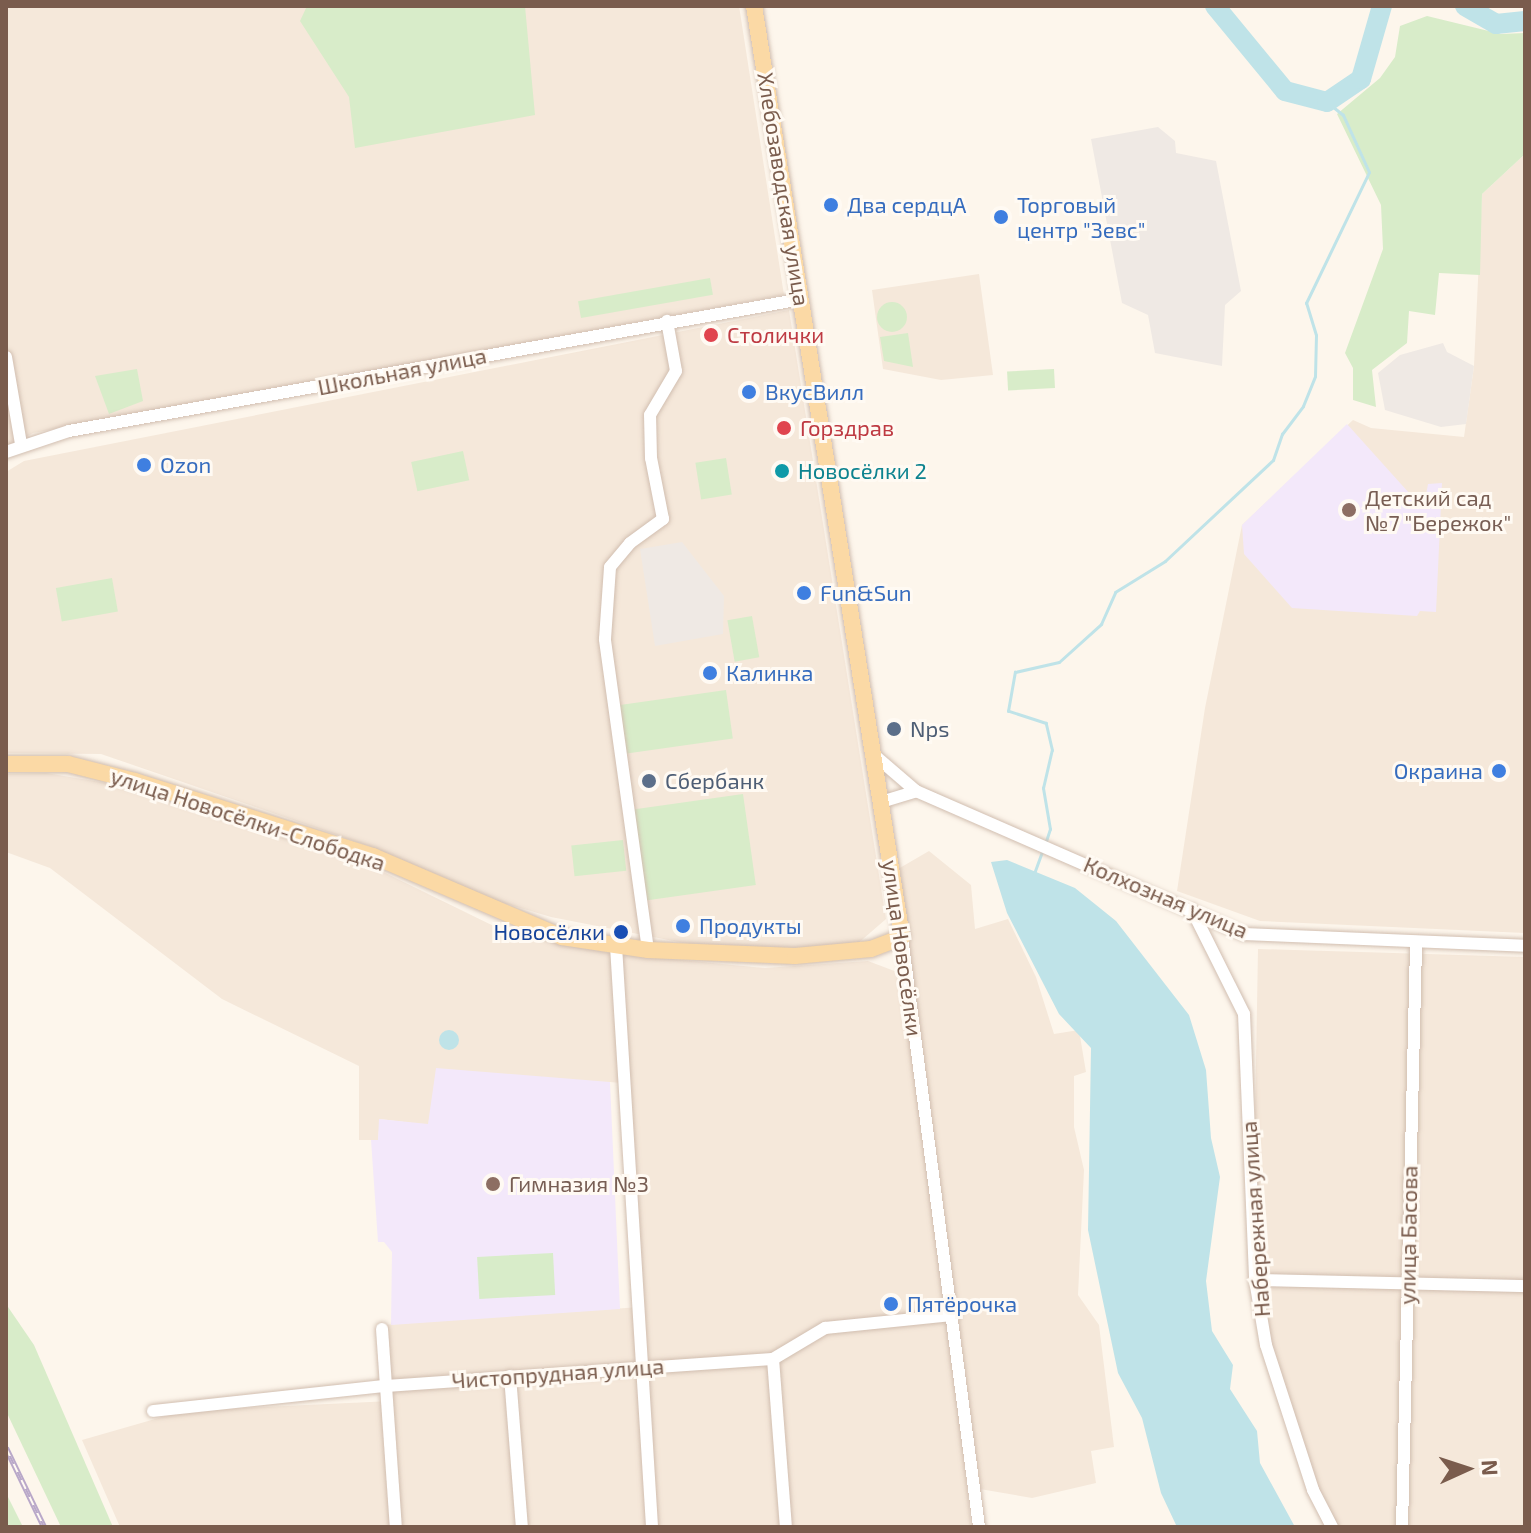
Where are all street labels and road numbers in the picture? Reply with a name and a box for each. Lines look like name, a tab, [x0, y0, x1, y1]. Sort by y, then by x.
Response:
street label: Хлебозаводская улица	[752, 70, 816, 308]
street label: Школьная улица	[315, 342, 489, 400]
street label: улица Новосёлки-Слободка	[107, 762, 389, 876]
street label: Колхозная улица	[1080, 850, 1252, 944]
street label: улица Новосёлки	[878, 858, 928, 1038]
street label: Набережная улица	[1235, 1120, 1275, 1318]
street label: улица Басова	[1394, 1165, 1422, 1305]
street label: Чистопрудная улица	[451, 1352, 665, 1394]

